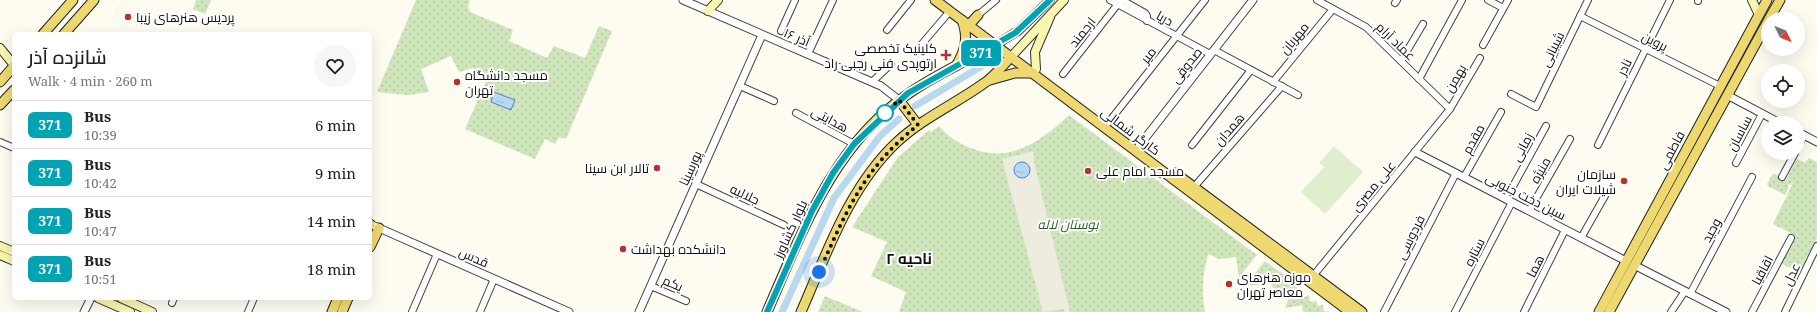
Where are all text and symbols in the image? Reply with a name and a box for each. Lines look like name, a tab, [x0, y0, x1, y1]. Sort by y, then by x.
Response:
street label: دریا	[1153, 6, 1177, 30]
place label: پردیس هنرهای زیبا	[136, 8, 235, 27]
marker: پردیس هنرهای زیبا	[123, 12, 133, 22]
north arrow	[1761, 12, 1805, 56]
map controls	[1761, 12, 1805, 160]
street label: ارجمند	[1065, 13, 1099, 51]
street label: مهربان	[1275, 18, 1313, 58]
street label: عماد آرام	[1372, 18, 1420, 65]
street label: ۱۶ آذر	[781, 23, 813, 51]
street label: پروین	[1638, 27, 1672, 56]
street label: شیبانی	[1536, 28, 1568, 70]
place label: کلینیک تخصصی ارتوپدی فنی رجبی راد	[825, 39, 937, 73]
line badge: 371	[958, 40, 1004, 66]
text: 371	[969, 43, 993, 62]
street label: میر	[1135, 43, 1160, 68]
street label: صدوقی	[1166, 43, 1206, 87]
text: شانزده آذر	[28, 44, 107, 70]
button: heart	[314, 45, 356, 87]
marker: کلینیک تخصصی ارتوپدی فنی رجبی راد	[940, 49, 952, 61]
street label: نادر	[1612, 55, 1636, 79]
street label: بهمن	[1440, 61, 1470, 95]
button: locate	[1761, 64, 1805, 108]
place label: مسجد دانشگاه تهران	[465, 66, 548, 99]
text: Walk · 4 min · 260 m	[28, 72, 153, 90]
marker: مسجد دانشگاه تهران	[452, 77, 462, 87]
street label: هدایتی	[808, 102, 852, 136]
street label: کارگر شمالی	[1098, 103, 1164, 159]
unlabelled marker	[876, 104, 894, 122]
text: Bus	[84, 106, 111, 126]
street label: همدان	[1210, 109, 1248, 149]
street label: ساسان	[1722, 112, 1756, 154]
text: 371	[38, 115, 62, 134]
text: 6 min	[315, 115, 356, 135]
button: layers	[1761, 116, 1805, 160]
street label: مقدم	[1457, 121, 1489, 158]
text: 10:39	[84, 126, 117, 144]
street label: فاطمی	[1653, 127, 1689, 173]
street label: زمانی	[1507, 129, 1537, 165]
street label: پورسینا	[674, 147, 707, 189]
text: Bus	[84, 154, 111, 174]
street label: منیژه	[1525, 154, 1555, 186]
street label: علی مصری	[1346, 157, 1400, 215]
place label: تالار ابن سینا	[585, 159, 650, 177]
place label: مسجد امام علی	[1096, 162, 1184, 181]
text: 371	[38, 163, 62, 182]
text: 9 min	[315, 163, 356, 183]
marker: تالار ابن سینا	[652, 163, 662, 173]
place label: سازمان شیلات ایران	[1556, 165, 1616, 198]
marker: مسجد امام علی	[1083, 166, 1093, 176]
street label: سین دخت جنوبی	[1483, 168, 1569, 224]
text: 10:42	[84, 174, 117, 192]
marker: سازمان شیلات ایران	[1619, 176, 1629, 186]
street label: جلالیه	[727, 179, 763, 209]
street label: بلوار کشاورز	[768, 197, 811, 262]
text: Bus	[84, 202, 111, 222]
text: 371	[38, 211, 62, 230]
text: 14 min	[307, 211, 356, 231]
street label: فردوسی	[1391, 212, 1429, 262]
park label: بوستان لاله	[1038, 215, 1100, 233]
street label: وحید	[1697, 215, 1725, 245]
text: 10:47	[84, 222, 117, 240]
street label: ستاره	[1459, 235, 1489, 269]
place label: دانشکده بهداشت	[631, 240, 726, 258]
street label: قدس	[456, 243, 492, 271]
marker: دانشکده بهداشت	[618, 244, 628, 254]
district label: ناحیه ۲	[886, 248, 932, 268]
text: Bus	[84, 250, 111, 270]
street label: هما	[1522, 252, 1548, 280]
street label: اقاقیا	[1747, 252, 1777, 288]
text: 371	[38, 259, 62, 278]
text: 18 min	[307, 259, 356, 279]
street label: عدل	[1778, 260, 1804, 288]
your location	[809, 262, 829, 282]
place label: موزه هنرهای معاصر تهران	[1237, 268, 1311, 301]
text: 10:51	[84, 270, 117, 288]
street label: یکم	[660, 271, 687, 297]
marker: موزه هنرهای معاصر تهران	[1224, 279, 1234, 289]

